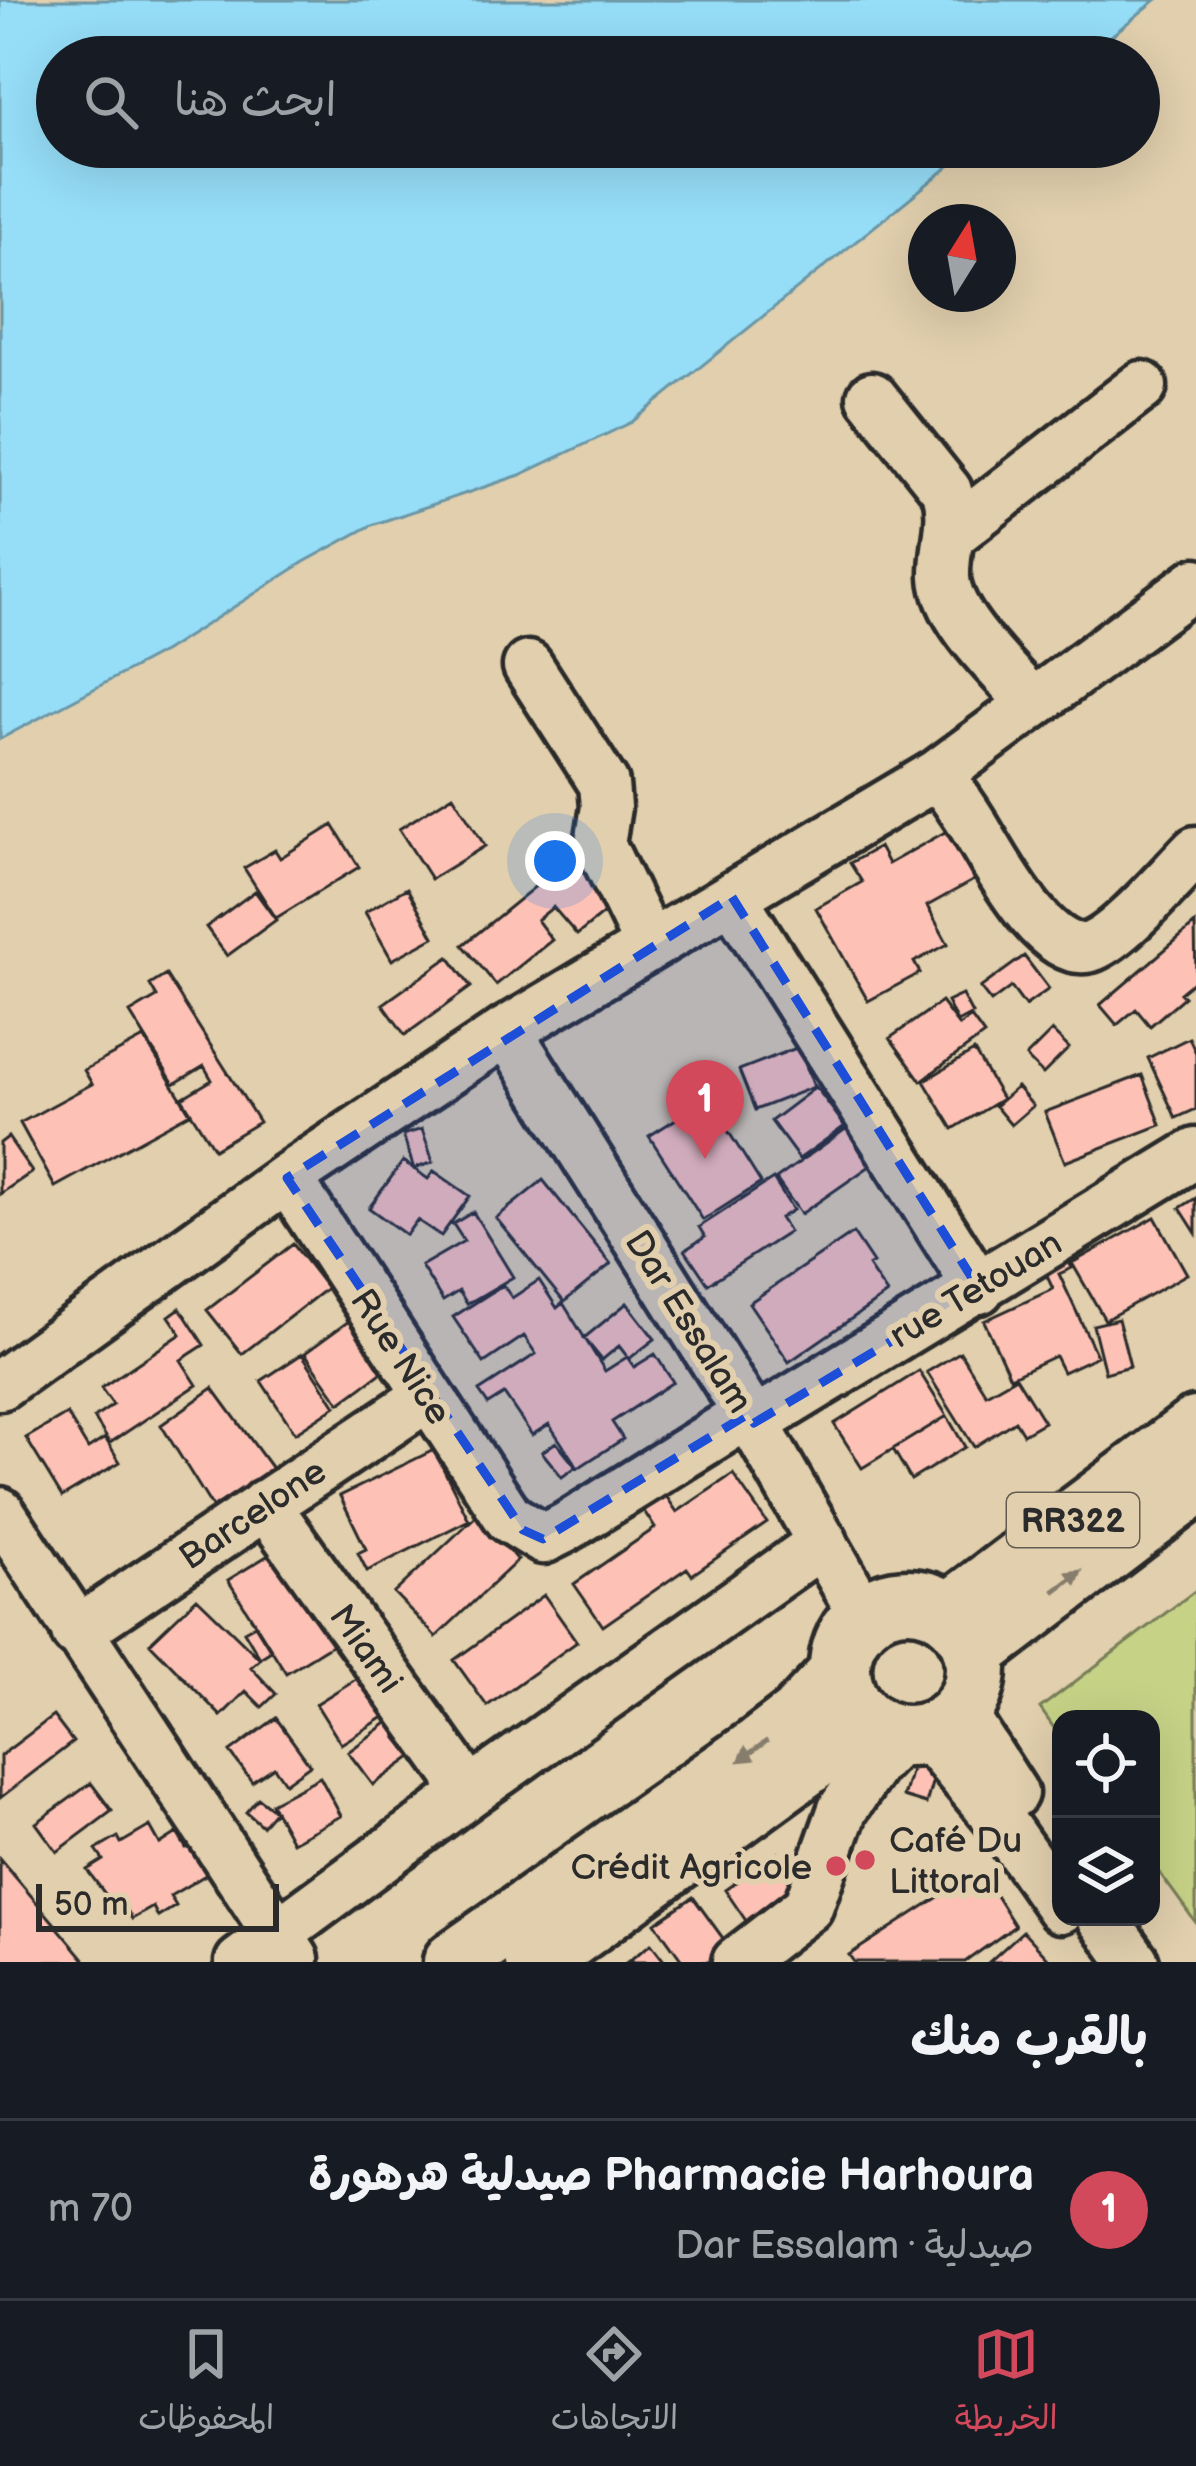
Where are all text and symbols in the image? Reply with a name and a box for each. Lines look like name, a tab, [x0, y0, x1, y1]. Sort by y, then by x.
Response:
search box	[36, 36, 1160, 168]
icon: search	[78, 69, 144, 135]
text: ابحث هنا	[174, 74, 337, 129]
north arrow	[908, 204, 1016, 312]
your location	[525, 831, 585, 891]
pin: 1	[666, 1060, 744, 1159]
street label: rue Tetouan	[882, 1222, 1070, 1358]
street label: Dar Essalam	[615, 1223, 761, 1421]
street label: Rue Nice	[340, 1282, 460, 1433]
street label: Barcelone	[172, 1450, 335, 1580]
road number: RR322	[1007, 1493, 1139, 1547]
one-way arrow	[1052, 1569, 1083, 1594]
street label: Miami	[319, 1597, 411, 1702]
map controls	[1052, 1710, 1160, 1926]
button: locate	[1052, 1710, 1160, 1818]
one-way arrow	[737, 1739, 769, 1762]
button: layers	[1052, 1818, 1160, 1926]
place label: Café Du Littoral	[889, 1820, 1022, 1904]
place label: Crédit Agricole	[570, 1847, 812, 1890]
marker: Café Du Littoral	[852, 1847, 878, 1873]
marker: Crédit Agricole	[823, 1853, 849, 1879]
scale bar	[36, 1878, 279, 1931]
text: 50 m	[54, 1885, 129, 1925]
text: بالقرب منك	[911, 2008, 1148, 2069]
text: Pharmacie Harhoura صيدلية هرهورة	[308, 2149, 1034, 2204]
text: 70 m	[48, 2186, 133, 2233]
text: 1	[1101, 2186, 1117, 2233]
text: صيدلية · Dar Essalam	[675, 2223, 1034, 2270]
tab: المحفوظات	[138, 2321, 274, 2447]
tab: الاتجاهات	[551, 2321, 678, 2447]
tab: الخريطة	[955, 2321, 1058, 2447]

